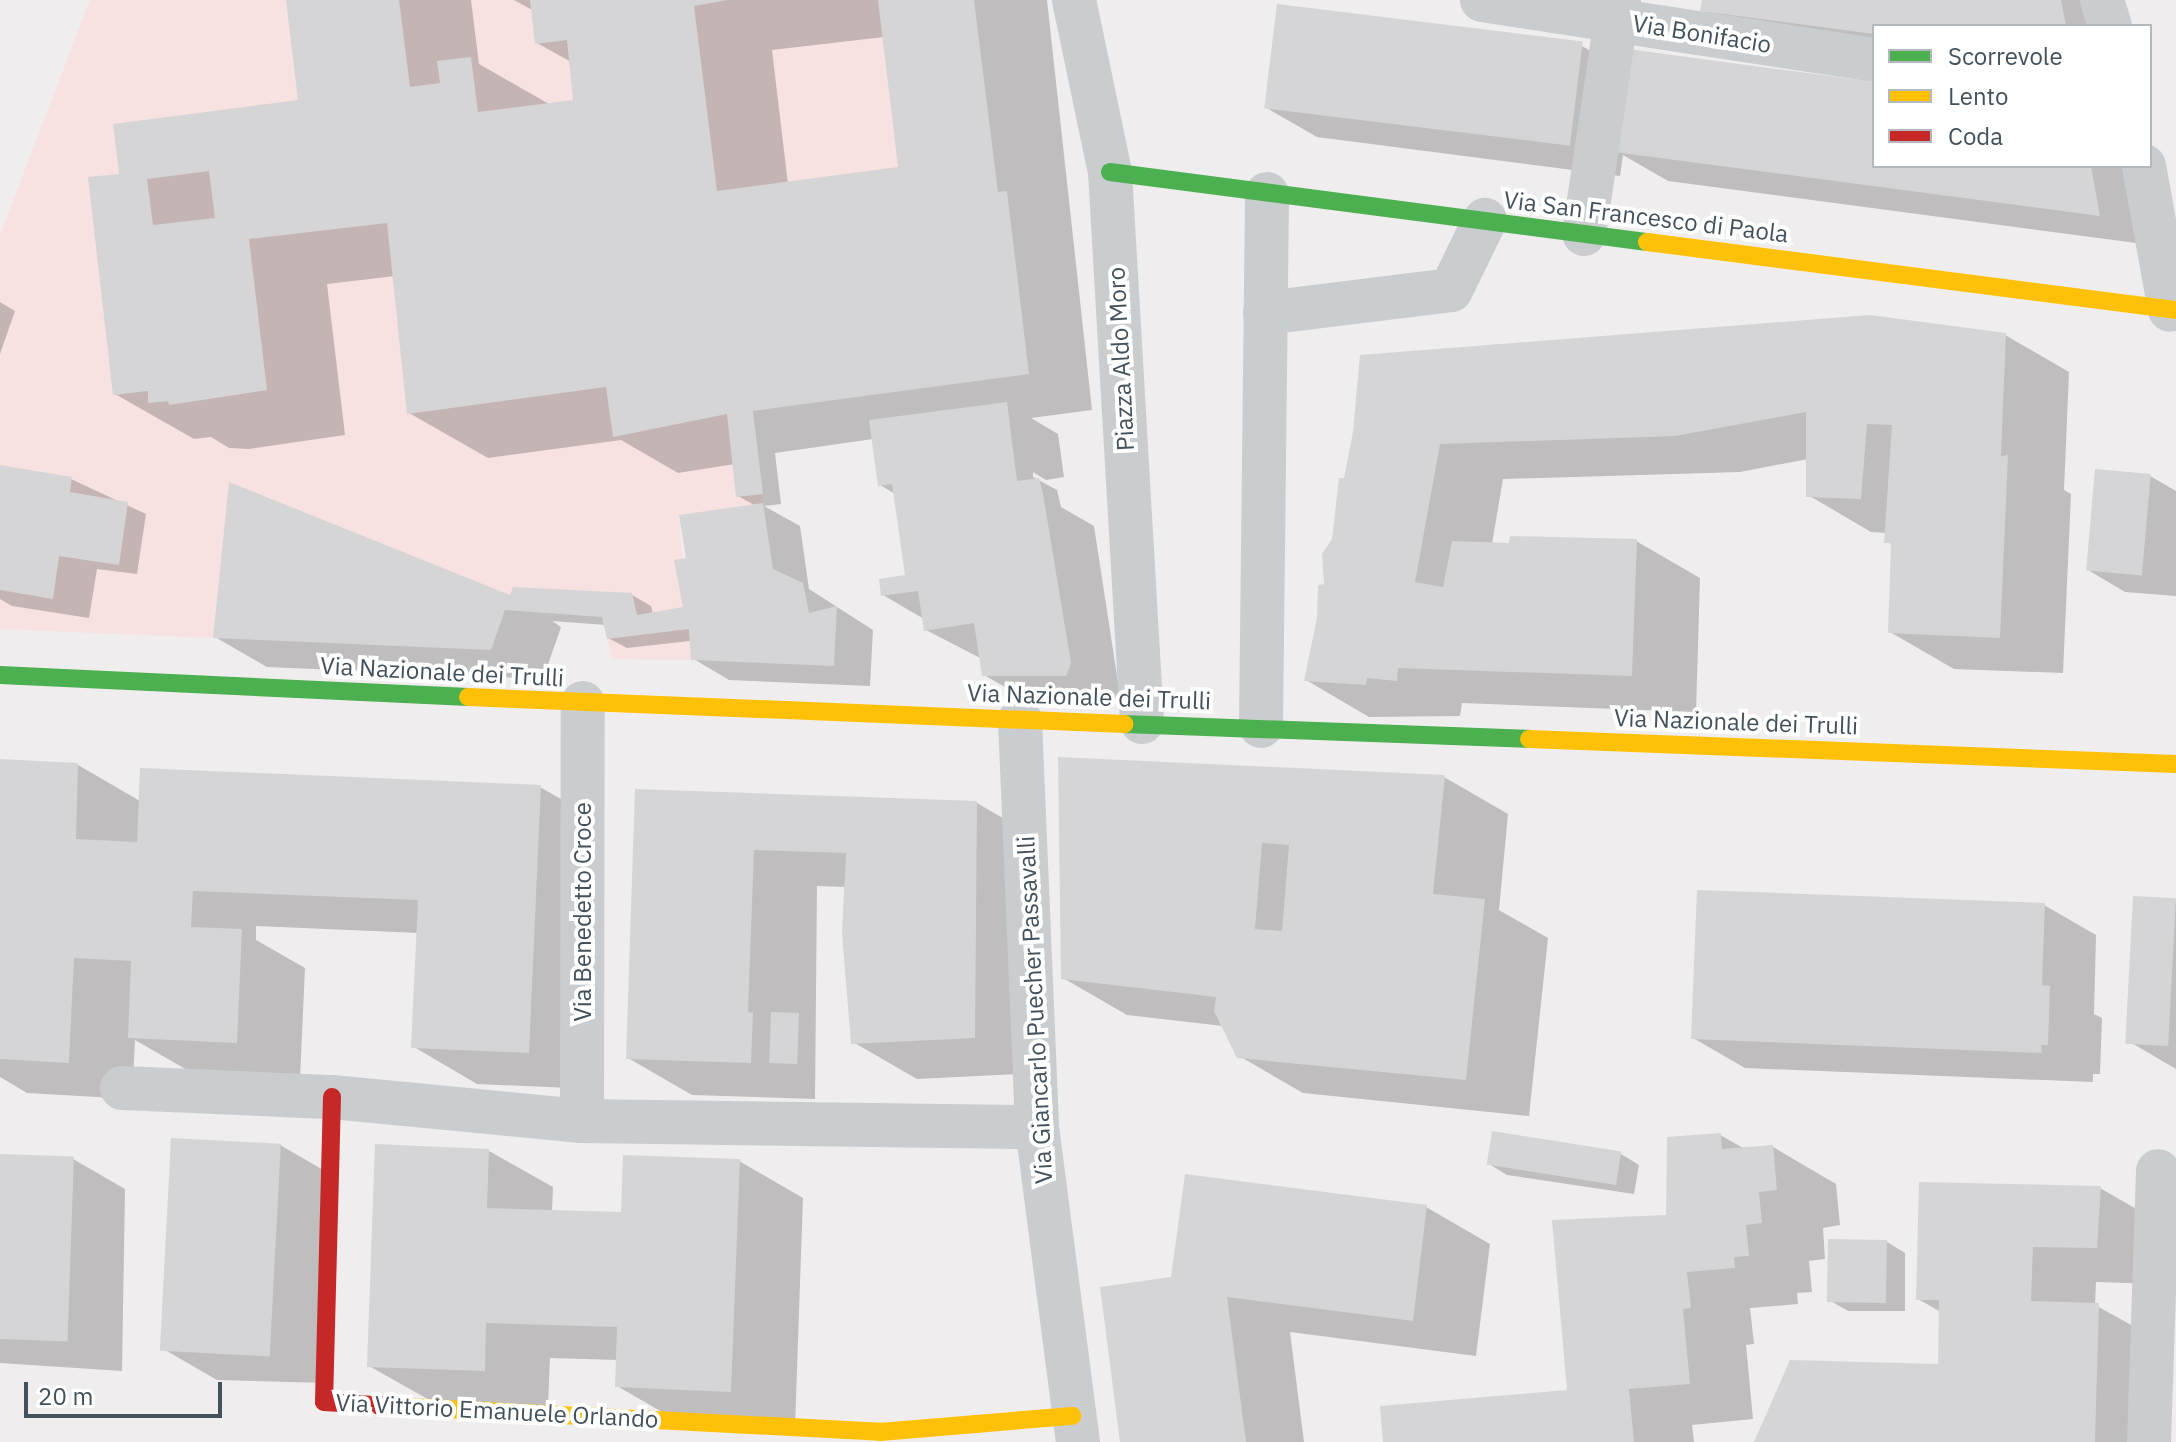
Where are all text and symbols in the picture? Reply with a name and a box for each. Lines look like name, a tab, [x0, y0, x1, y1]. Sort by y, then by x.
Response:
street label: Via Bonifacio	[1631, 9, 1773, 59]
legend	[1872, 24, 2152, 168]
text: Scorrevole	[1948, 40, 2063, 72]
text: Lento	[1948, 80, 2008, 112]
text: Coda	[1948, 120, 2003, 152]
street label: Via San Francesco di Paola	[1502, 185, 1790, 249]
street label: Piazza Aldo Moro	[1102, 266, 1140, 452]
street label: Via Nazionale dei Trulli	[319, 651, 565, 693]
street label: Via Nazionale dei Trulli	[967, 678, 1211, 716]
street label: Via Nazionale dei Trulli	[1614, 703, 1858, 741]
street label: Via Benedetto Croce	[569, 802, 597, 1022]
street label: Via Giancarlo Puecher Passavalli	[1011, 835, 1059, 1185]
scale bar	[28, 1366, 226, 1416]
text: 20 m	[38, 1380, 93, 1412]
street label: Via Vittorio Emanuele Orlando	[335, 1388, 659, 1434]

